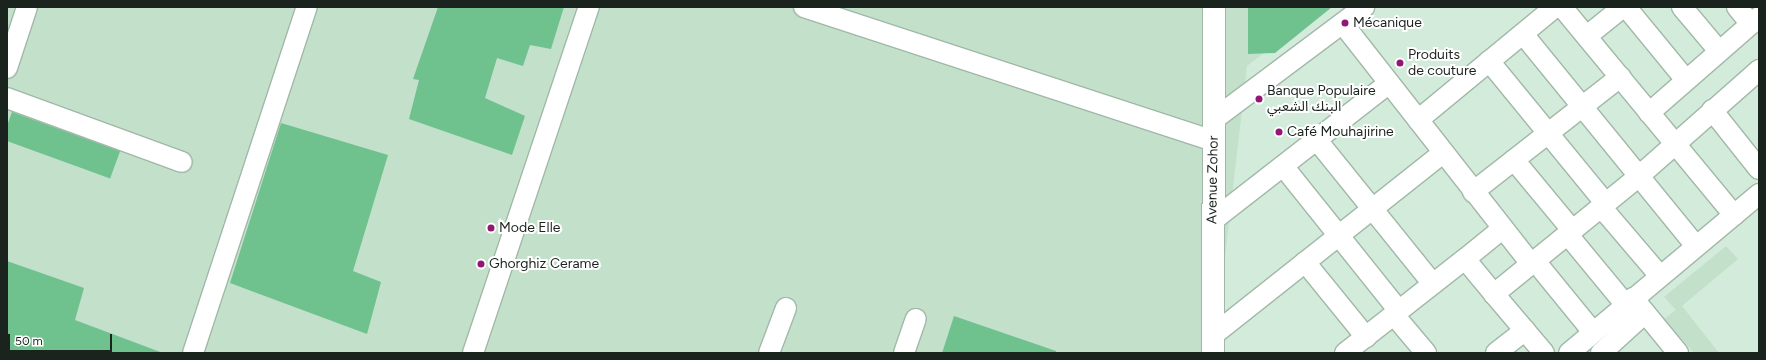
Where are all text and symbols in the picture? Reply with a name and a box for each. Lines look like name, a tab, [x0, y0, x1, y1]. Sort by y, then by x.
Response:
place label: Mécanique	[1353, 15, 1422, 31]
marker: Mécanique	[1340, 18, 1350, 28]
place label: Produits de couture	[1408, 47, 1476, 80]
marker: Produits de couture	[1395, 58, 1405, 68]
place label: Banque Populaire البنك الشعبي	[1267, 83, 1376, 116]
marker: Banque Populaire البنك الشعبي	[1254, 94, 1264, 104]
place label: Café Mouhajirine	[1287, 124, 1394, 140]
marker: Café Mouhajirine	[1274, 127, 1284, 137]
street label: Avenue Zohor	[1204, 136, 1222, 224]
place label: Mode Elle	[499, 220, 560, 236]
marker: Mode Elle	[486, 223, 496, 233]
place label: Ghorghiz Cerame	[489, 256, 599, 272]
marker: Ghorghiz Cerame	[476, 259, 486, 269]
scale bar	[10, 326, 114, 352]
text: 50 m	[15, 334, 43, 348]

